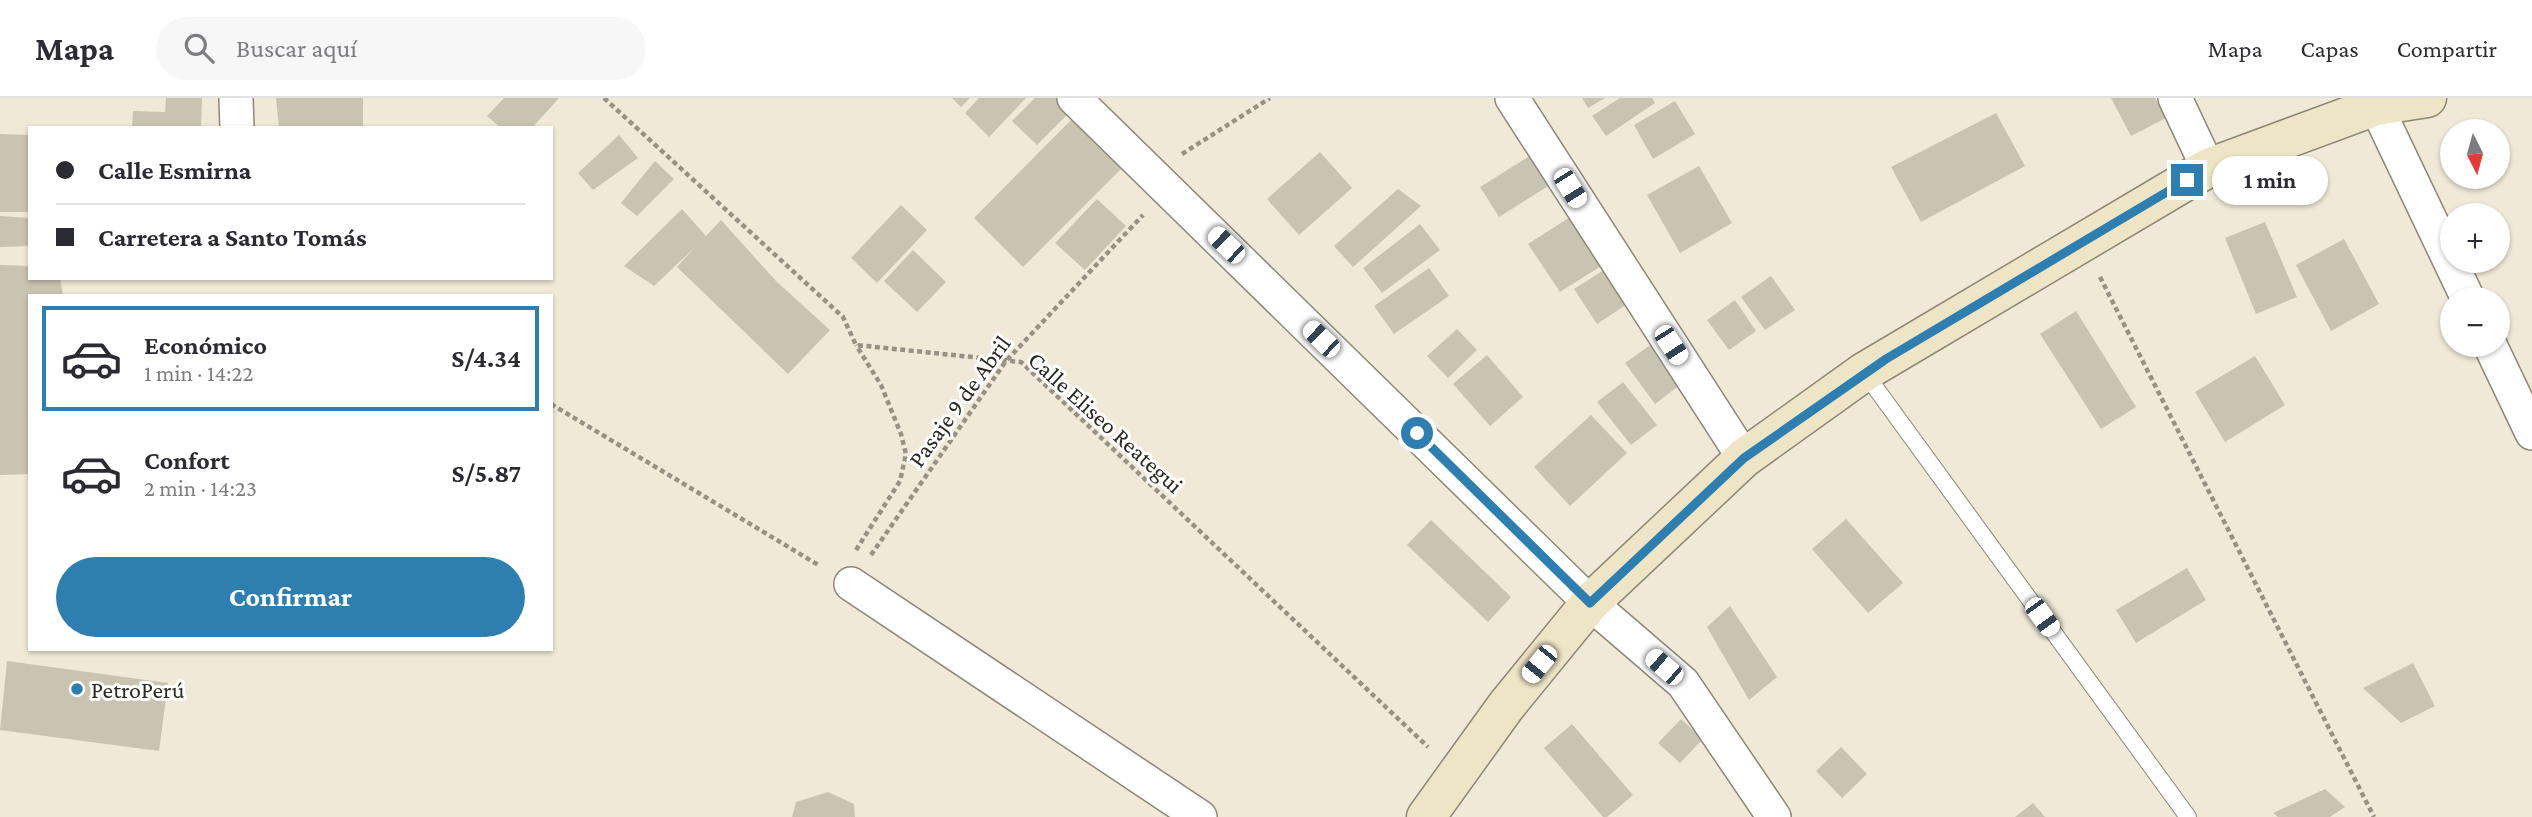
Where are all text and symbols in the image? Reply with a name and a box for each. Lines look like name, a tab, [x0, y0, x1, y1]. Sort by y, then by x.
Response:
search box	[156, 17, 646, 80]
icon: search	[180, 29, 218, 67]
text: Mapa	[35, 30, 114, 67]
text: Buscar aquí	[236, 34, 357, 63]
text: Mapa	[2208, 35, 2263, 62]
text: Capas	[2301, 35, 2359, 62]
text: Compartir	[2397, 35, 2497, 62]
north arrow	[2440, 119, 2510, 189]
map controls	[2440, 119, 2510, 357]
callout: 1 min	[2212, 155, 2327, 204]
text: Calle Esmirna	[98, 156, 252, 185]
route end	[2171, 164, 2203, 196]
car	[1550, 165, 1591, 211]
text: 1 min	[2244, 167, 2296, 193]
button: +	[2440, 203, 2510, 273]
text: Carretera a Santo Tomás	[98, 223, 367, 252]
car	[1204, 223, 1249, 267]
button: −	[2440, 287, 2510, 357]
car	[1299, 317, 1344, 361]
car	[1651, 322, 1692, 368]
icon: car	[60, 327, 123, 390]
street label: Pasaje 9 de Abril	[902, 330, 1016, 472]
text: Económico	[144, 331, 267, 360]
text: S/4.34	[451, 344, 521, 373]
street label: Calle Eliseo Reategui	[1023, 346, 1189, 498]
text: 1 min · 14:22	[144, 360, 253, 386]
route start	[1401, 417, 1433, 449]
icon: car	[60, 442, 123, 505]
text: Confort	[144, 446, 230, 475]
text: S/5.87	[452, 459, 521, 488]
text: 2 min · 14:23	[144, 475, 257, 501]
button: Confirmar	[56, 557, 525, 637]
car	[2022, 594, 2063, 640]
car	[1518, 641, 1561, 687]
car	[1642, 645, 1687, 689]
place label: PetroPerú	[91, 676, 185, 703]
marker: PetroPerú	[69, 681, 85, 697]

